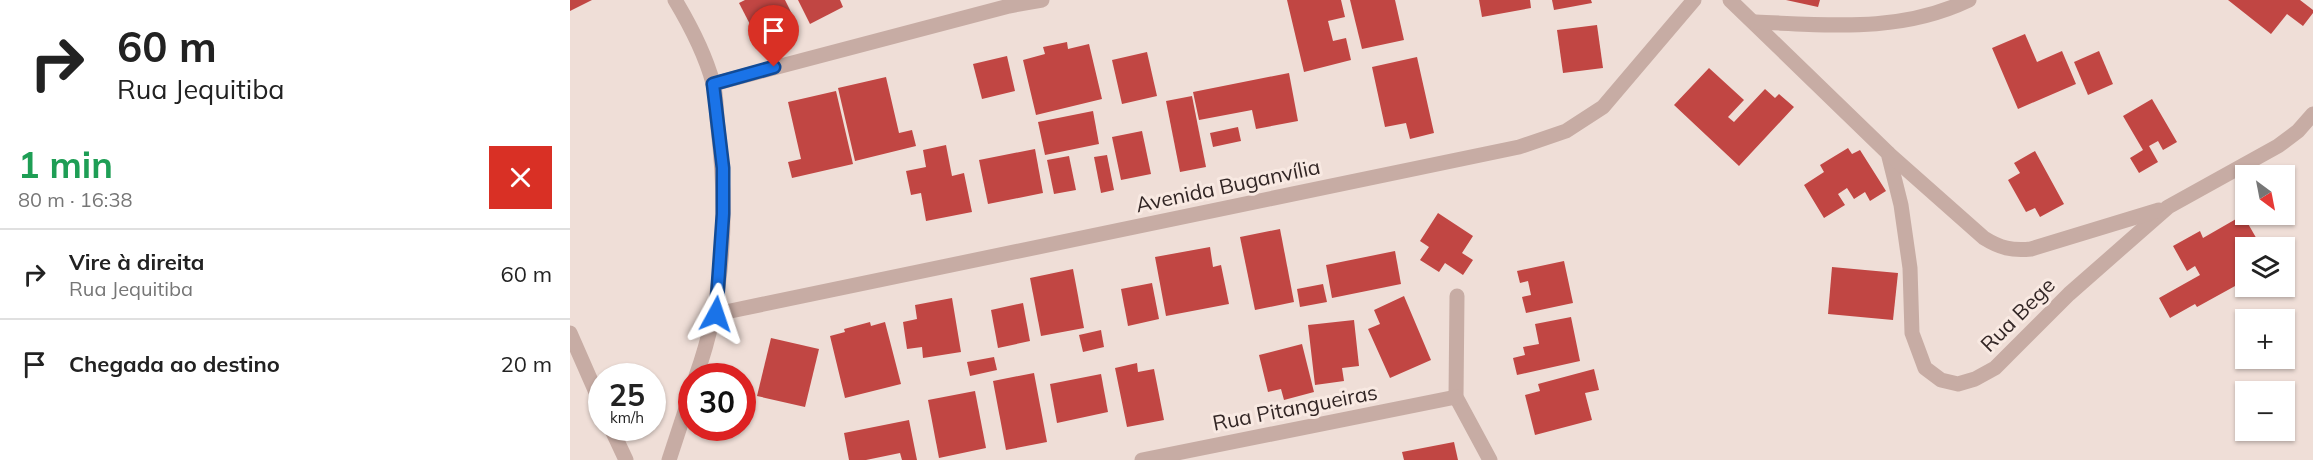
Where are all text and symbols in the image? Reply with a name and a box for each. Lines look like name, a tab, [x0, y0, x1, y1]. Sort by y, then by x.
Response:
pin	[748, 5, 799, 67]
icon: arrive	[757, 14, 790, 47]
text: 60 m	[117, 20, 217, 73]
icon: right	[18, 24, 96, 102]
text: Rua Jequitiba	[117, 72, 285, 106]
text: 1 min	[18, 142, 113, 187]
button: close	[489, 146, 552, 209]
street label: Avenida Buganvília	[1133, 153, 1322, 217]
north arrow	[2235, 165, 2295, 225]
map controls	[2235, 165, 2295, 441]
text: 80 m · 16:38	[18, 187, 132, 212]
button: layers	[2235, 237, 2295, 297]
text: Vire à direita	[69, 248, 204, 276]
icon: right	[18, 258, 51, 291]
text: 60 m	[501, 260, 552, 288]
street label: Rua Bege	[1975, 272, 2060, 357]
text: Rua Jequitiba	[69, 276, 193, 301]
position arrow	[684, 282, 748, 346]
button: +	[2235, 309, 2295, 369]
icon: arrive	[18, 348, 51, 381]
text: Chegada ao destino	[69, 350, 280, 378]
text: 20 m	[501, 350, 552, 378]
speed limit sign: 30	[678, 363, 756, 441]
text: 25	[609, 376, 645, 414]
street label: Rua Pitangueiras	[1210, 378, 1379, 436]
button: −	[2235, 381, 2295, 441]
text: km/h	[610, 408, 644, 427]

